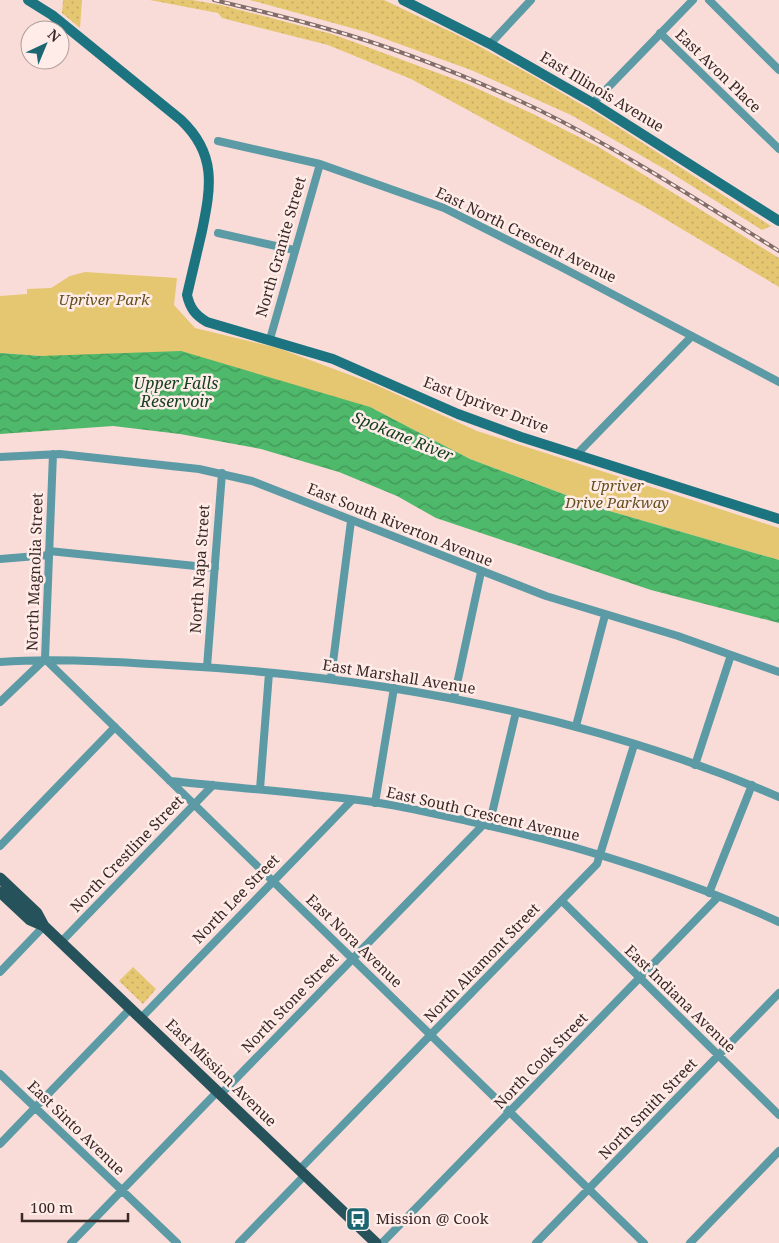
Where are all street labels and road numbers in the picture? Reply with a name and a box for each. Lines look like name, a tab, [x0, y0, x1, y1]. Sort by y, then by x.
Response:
street label: East Avon Place	[672, 24, 766, 116]
street label: East Illinois Avenue	[537, 46, 668, 136]
street label: North Granite Street	[250, 174, 310, 319]
street label: East North Crescent Avenue	[433, 182, 620, 287]
street label: East Upriver Drive	[421, 371, 552, 437]
street label: East South Riverton Avenue	[305, 478, 496, 570]
street label: North Magnolia Street	[21, 492, 47, 651]
street label: North Napa Street	[185, 504, 213, 634]
street label: East Marshall Avenue	[321, 654, 477, 698]
street label: East South Crescent Avenue	[385, 781, 582, 845]
street label: North Crestline Street	[65, 791, 187, 916]
street label: North Lee Street	[187, 849, 283, 947]
street label: East Nora Avenue	[302, 889, 407, 991]
street label: North Altamont Street	[419, 898, 543, 1026]
street label: East Indiana Avenue	[621, 940, 741, 1057]
street label: North Stone Street	[236, 948, 342, 1057]
street label: North Cook Street	[489, 1008, 592, 1113]
street label: East Mission Avenue	[162, 1014, 281, 1130]
street label: North Smith Street	[594, 1053, 701, 1163]
street label: East Sinto Avenue	[24, 1076, 130, 1179]

